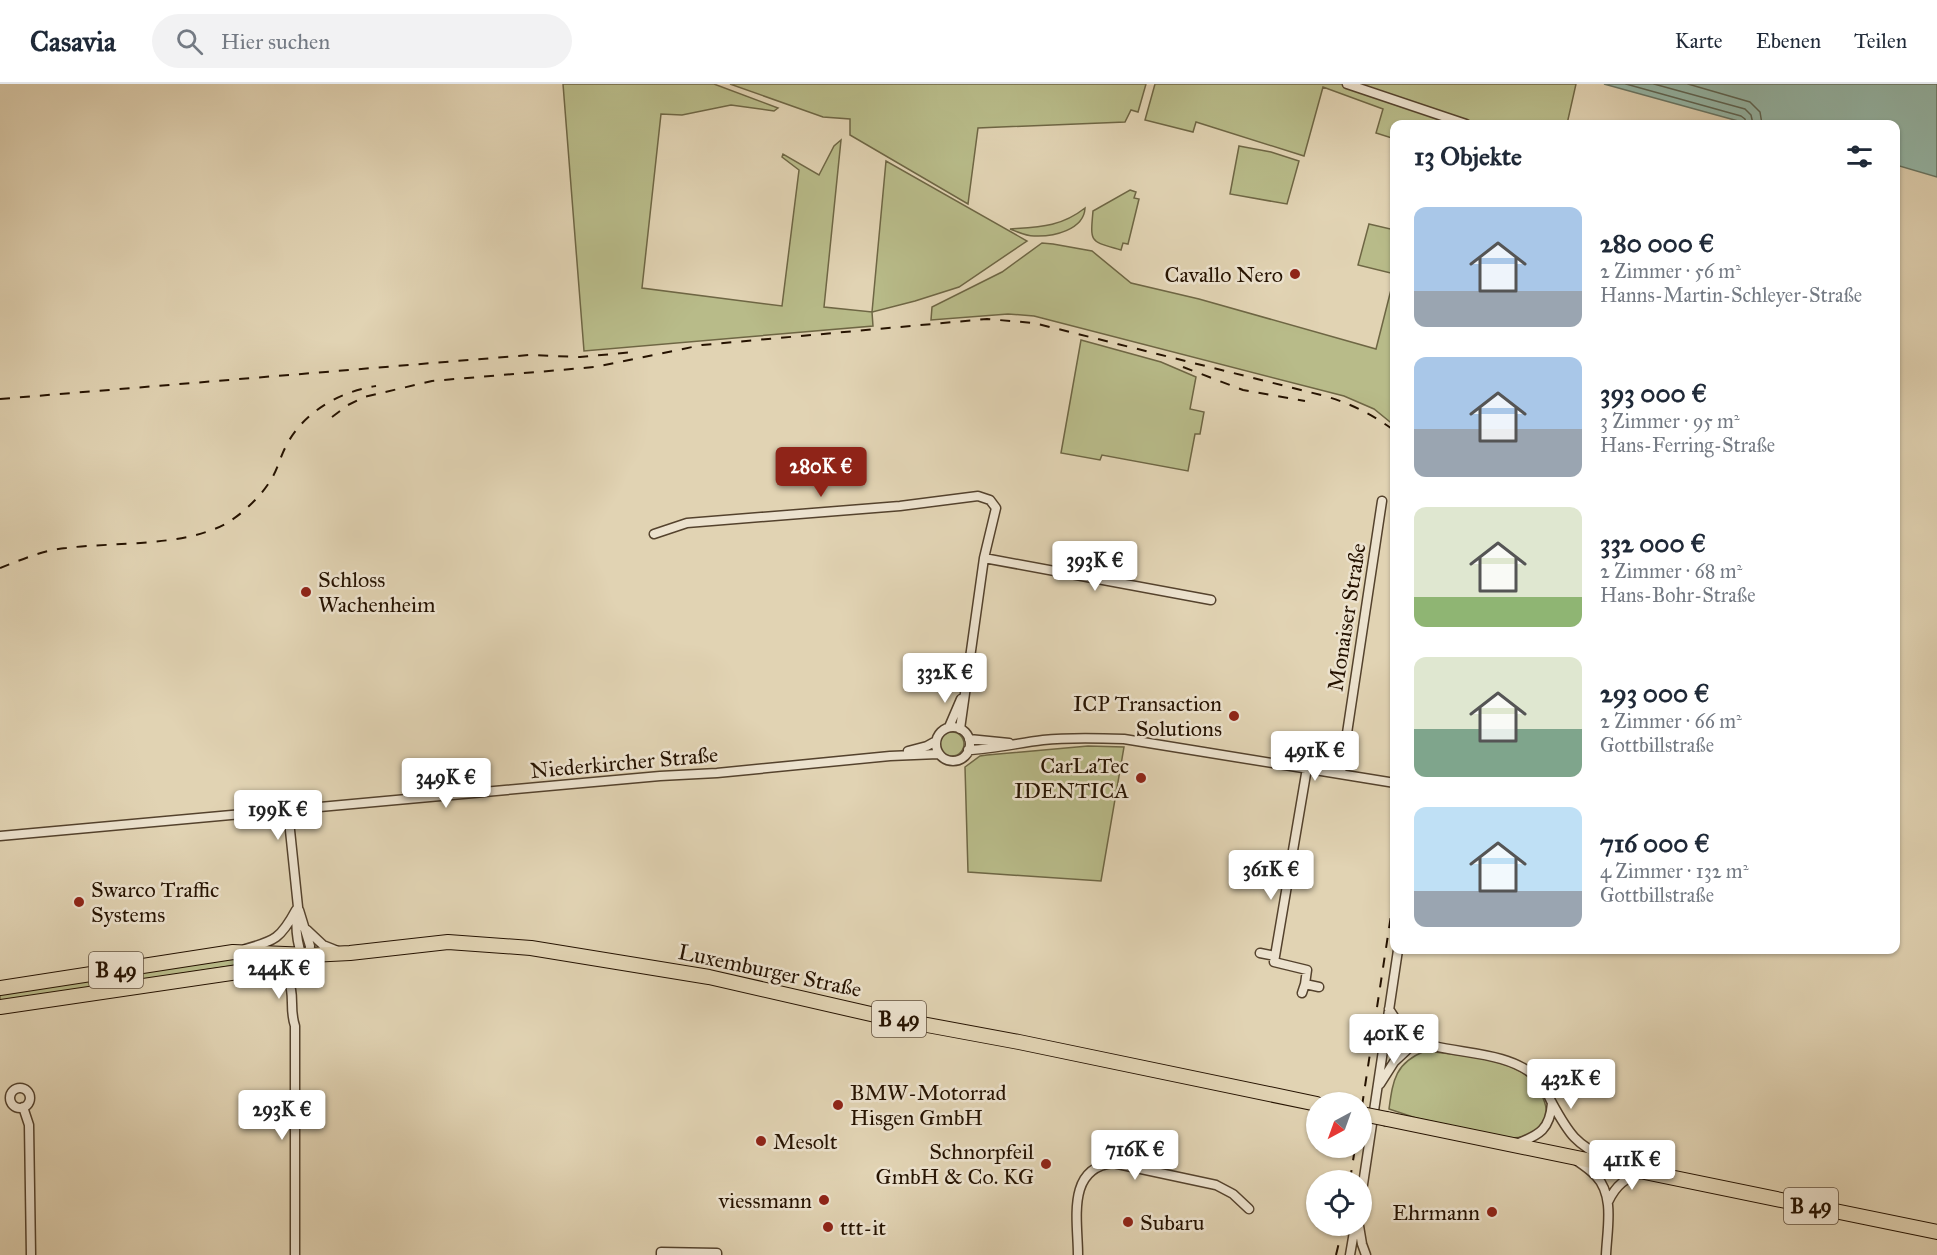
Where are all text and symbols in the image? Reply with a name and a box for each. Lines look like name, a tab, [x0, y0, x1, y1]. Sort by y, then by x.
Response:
search box	[152, 14, 572, 68]
text: Casavia	[30, 24, 116, 59]
icon: search	[173, 25, 206, 58]
text: Hier suchen	[221, 28, 330, 55]
text: Karte	[1675, 28, 1723, 54]
text: Ebenen	[1756, 28, 1821, 54]
text: Teilen	[1854, 28, 1907, 54]
text: 13 Objekte	[1414, 140, 1522, 172]
icon: filters	[1843, 140, 1876, 173]
text: 280 000 €	[1600, 227, 1714, 259]
icon: home	[1462, 231, 1534, 303]
text: 2 Zimmer · 56 m²	[1600, 259, 1741, 283]
place label: Cavallo Nero	[1164, 261, 1283, 288]
marker: Cavallo Nero	[1288, 267, 1302, 281]
text: Hanns-Martin-Schleyer-Straße	[1600, 283, 1862, 307]
text: 393 000 €	[1600, 377, 1707, 409]
icon: home	[1462, 381, 1534, 453]
text: 3 Zimmer · 95 m²	[1600, 409, 1740, 433]
text: Hans-Ferring-Straße	[1600, 433, 1775, 457]
pin: 280K €	[772, 447, 870, 498]
text: 280K €	[790, 454, 852, 478]
text: 332 000 €	[1600, 527, 1706, 559]
icon: home	[1462, 531, 1534, 603]
pin: 393K €	[1046, 541, 1144, 592]
street label: Monaiser Straße	[1321, 541, 1372, 693]
text: 393K €	[1066, 548, 1124, 572]
text: 2 Zimmer · 68 m²	[1600, 559, 1742, 583]
place label: Schloss Wachenheim	[318, 566, 436, 618]
text: Hans-Bohr-Straße	[1600, 583, 1756, 607]
marker: Schloss Wachenheim	[299, 585, 313, 599]
pin: 332K €	[896, 653, 994, 704]
text: 332K €	[917, 660, 973, 684]
text: 293 000 €	[1600, 677, 1710, 709]
icon: home	[1462, 681, 1534, 753]
place label: ICP Transaction Solutions	[1073, 690, 1222, 742]
marker: ICP Transaction Solutions	[1227, 709, 1241, 723]
text: 2 Zimmer · 66 m²	[1600, 709, 1742, 733]
pin: 491K €	[1266, 731, 1364, 782]
text: Gottbillstraße	[1600, 733, 1714, 757]
text: 491K €	[1285, 738, 1345, 762]
street label: Niederkircher Straße	[529, 741, 719, 784]
place label: CarLaTec IDENTICA	[1014, 752, 1129, 804]
pin: 349K €	[397, 758, 495, 809]
text: 349K €	[416, 765, 476, 789]
marker: CarLaTec IDENTICA	[1134, 771, 1148, 785]
pin: 199K €	[229, 790, 327, 841]
text: 199K €	[248, 797, 308, 821]
text: 716 000 €	[1600, 827, 1710, 859]
icon: home	[1462, 831, 1534, 903]
pin: 361K €	[1222, 850, 1320, 901]
text: 361K €	[1243, 857, 1299, 881]
text: 4 Zimmer · 132 m²	[1600, 859, 1748, 883]
place label: Swarco Traffic Systems	[91, 876, 219, 928]
text: Gottbillstraße	[1600, 883, 1714, 907]
marker: Swarco Traffic Systems	[72, 895, 86, 909]
street label: Luxemburger Straße	[676, 938, 864, 1003]
pin: 244K €	[230, 949, 328, 1000]
road number: B 49	[89, 952, 143, 988]
text: 244K €	[248, 956, 310, 980]
road number: B 49	[872, 1001, 926, 1037]
pin: 401K €	[1345, 1014, 1443, 1065]
text: 401K €	[1363, 1021, 1425, 1045]
pin: 432K €	[1522, 1059, 1620, 1110]
text: 432K €	[1541, 1066, 1601, 1090]
place label: BMW-Motorrad Hisgen GmbH	[850, 1079, 1006, 1131]
pin: 293K €	[233, 1090, 331, 1141]
north arrow	[1306, 1092, 1372, 1158]
map controls	[1306, 1092, 1372, 1236]
text: 293K €	[252, 1097, 312, 1121]
marker: BMW-Motorrad Hisgen GmbH	[831, 1098, 845, 1112]
place label: Mesolt	[773, 1128, 838, 1155]
pin: 716K €	[1086, 1130, 1184, 1181]
marker: Mesolt	[754, 1134, 768, 1148]
text: 716K €	[1105, 1137, 1165, 1161]
place label: Schnorpfeil GmbH & Co. KG	[876, 1138, 1034, 1190]
pin: 411K €	[1583, 1140, 1681, 1191]
text: 411K €	[1603, 1147, 1661, 1171]
marker: Schnorpfeil GmbH & Co. KG	[1039, 1157, 1053, 1171]
button: locate	[1306, 1170, 1372, 1236]
place label: viessmann	[718, 1187, 812, 1214]
road number: B 49	[1784, 1188, 1838, 1224]
marker: viessmann	[817, 1193, 831, 1207]
place label: Ehrmann	[1392, 1199, 1480, 1226]
marker: Ehrmann	[1485, 1205, 1499, 1219]
place label: Subaru	[1140, 1209, 1205, 1236]
place label: ttt-it	[840, 1214, 886, 1241]
marker: Subaru	[1121, 1215, 1135, 1229]
marker: ttt-it	[821, 1220, 835, 1234]

